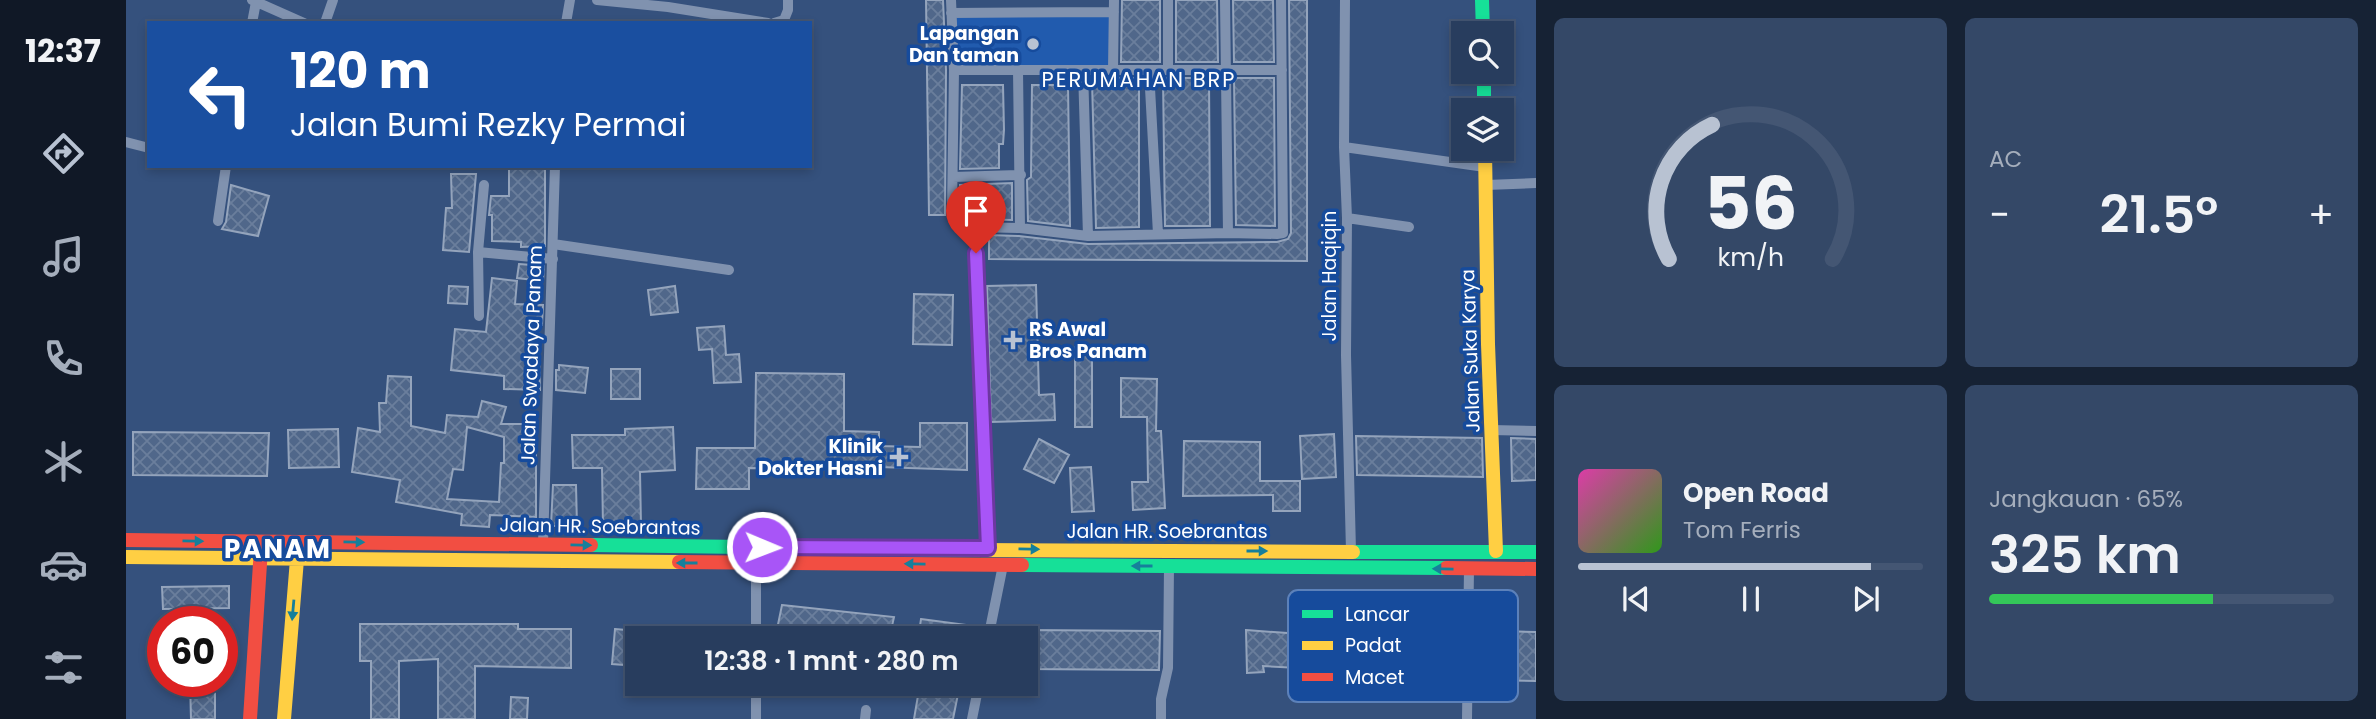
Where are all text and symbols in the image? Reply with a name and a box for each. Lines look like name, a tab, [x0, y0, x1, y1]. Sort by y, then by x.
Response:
place label: Lapangan Dan taman	[909, 20, 1019, 69]
map controls	[1451, 21, 1514, 161]
button: search	[1451, 21, 1514, 84]
text: 12:37	[25, 28, 101, 73]
marker: Lapangan Dan taman	[1025, 36, 1041, 52]
text: 120 m	[290, 37, 431, 105]
icon: left	[175, 49, 266, 140]
district label: PERUMAHAN BRP	[1042, 65, 1236, 94]
button: layers	[1451, 98, 1514, 161]
text: Jalan Bumi Rezky Permai	[290, 102, 686, 147]
icon: directions	[39, 129, 88, 178]
text: AC	[1989, 143, 2022, 175]
text: 56	[1704, 153, 1797, 254]
text: 21.5°	[2100, 178, 2218, 251]
pin	[946, 181, 1006, 253]
text: −	[1989, 188, 2010, 241]
text: +	[2308, 188, 2334, 241]
icon: arrive	[957, 192, 995, 230]
street label: Jalan Haqiqin	[1316, 211, 1343, 341]
icon: music	[39, 232, 88, 281]
text: km/h	[1717, 239, 1784, 274]
street label: Jalan Swadaya Panam	[514, 245, 549, 465]
street label: Jalan Suka Karya	[1454, 269, 1487, 433]
place label: RS Awal Bros Panam	[1029, 316, 1147, 365]
marker: RS Awal Bros Panam	[1003, 330, 1023, 350]
icon: phone	[39, 334, 88, 383]
place label: Klinik Dokter Hasni	[758, 433, 883, 482]
icon: climate	[39, 437, 88, 486]
marker: Klinik Dokter Hasni	[889, 447, 909, 467]
text: Open Road	[1683, 475, 1829, 511]
text: Jangkauan · 65%	[1989, 483, 2183, 515]
position arrow	[725, 510, 799, 584]
street label: Jalan HR. Soebrantas	[499, 511, 701, 542]
text: Tom Ferris	[1683, 514, 1801, 546]
street label: Jalan HR. Soebrantas	[1066, 518, 1268, 545]
text: 325 km	[1989, 518, 2181, 591]
district label: PANAM	[224, 531, 332, 567]
one-way arrow	[183, 535, 205, 547]
one-way arrow	[343, 536, 365, 548]
one-way arrow	[570, 539, 592, 550]
icon: car	[39, 540, 88, 589]
one-way arrow	[1018, 544, 1040, 555]
one-way arrow	[1246, 546, 1268, 557]
one-way arrow	[676, 557, 698, 569]
one-way arrow	[904, 558, 926, 570]
one-way arrow	[1131, 560, 1153, 572]
one-way arrow	[1432, 563, 1454, 574]
icon: previous	[1617, 580, 1655, 618]
icon: pause	[1732, 580, 1770, 618]
icon: next	[1847, 580, 1885, 618]
legend	[1288, 590, 1518, 702]
one-way arrow	[288, 599, 299, 621]
text: Lancar	[1345, 601, 1410, 628]
speed limit sign: 60	[147, 606, 238, 697]
text: Padat	[1345, 632, 1402, 659]
icon: filters	[39, 643, 88, 692]
text: 12:38 · 1 mnt · 280 m	[704, 643, 959, 679]
text: Macet	[1345, 664, 1405, 691]

